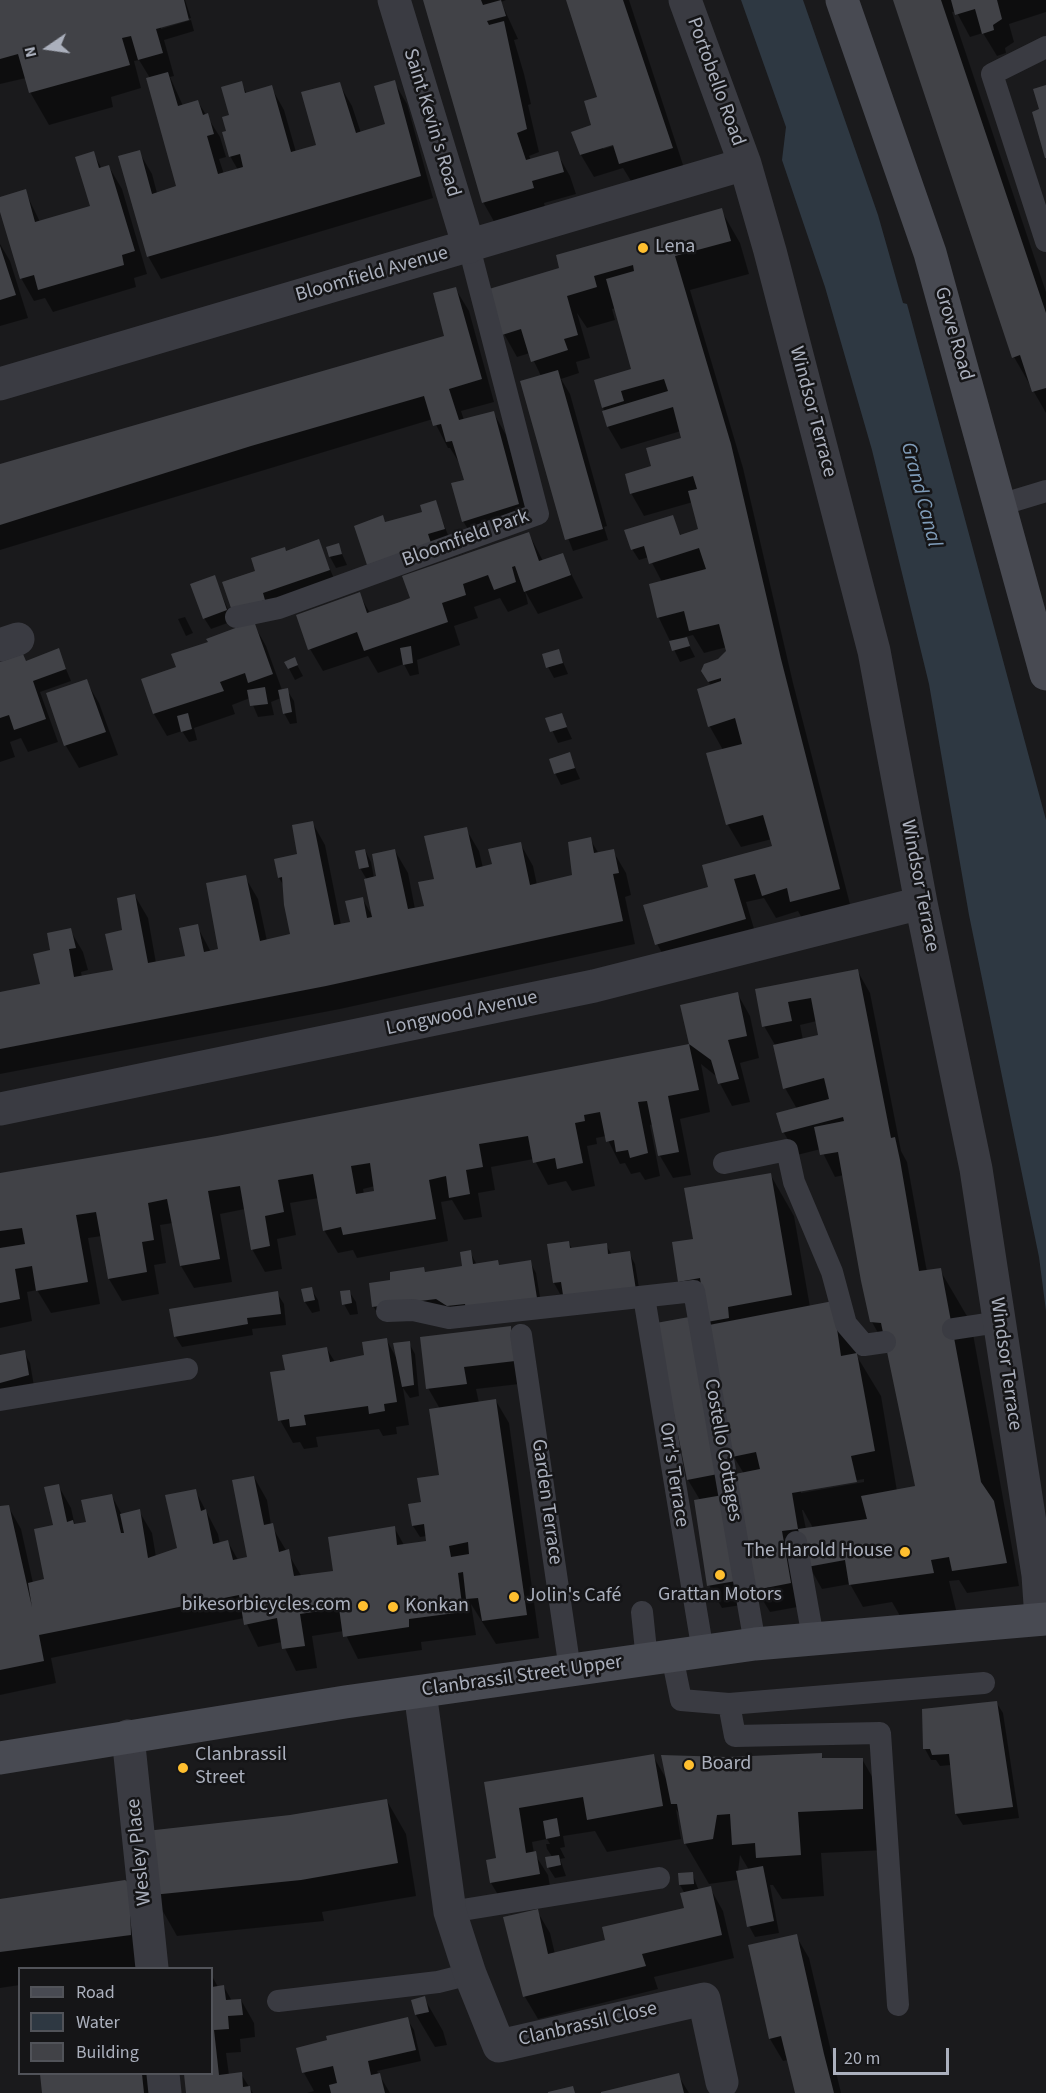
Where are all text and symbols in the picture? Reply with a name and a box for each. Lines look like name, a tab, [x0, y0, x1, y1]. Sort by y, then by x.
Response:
street label: Portobello Road	[681, 15, 749, 149]
north arrow	[18, 18, 78, 78]
text: N	[19, 44, 42, 60]
street label: Saint Kevin's Road	[397, 46, 465, 200]
place label: Lena	[655, 236, 695, 260]
marker: Lena	[636, 241, 650, 255]
street label: Bloomfield Avenue	[293, 242, 451, 308]
street label: Grove Road	[928, 285, 978, 383]
street label: Windsor Terrace	[783, 344, 841, 480]
water label: Grand Canal	[894, 440, 946, 550]
street label: Bloomfield Park	[399, 505, 533, 573]
street label: Windsor Terrace	[894, 818, 944, 954]
street label: Longwood Avenue	[384, 986, 540, 1042]
street label: Windsor Terrace	[984, 1296, 1026, 1432]
street label: Costello Cottages	[698, 1377, 746, 1523]
street label: Orr's Terrace	[653, 1421, 693, 1529]
street label: Garden Terrace	[525, 1438, 567, 1566]
place label: The Harold House	[744, 1540, 893, 1564]
marker: The Harold House	[898, 1545, 912, 1559]
marker: Grattan Motors	[713, 1568, 727, 1582]
place label: Grattan Motors	[658, 1584, 782, 1608]
place label: Jolin's Café	[526, 1585, 621, 1609]
marker: Jolin's Café	[507, 1590, 521, 1604]
place label: bikesorbicycles.com	[182, 1594, 351, 1618]
place label: Konkan	[405, 1595, 469, 1619]
marker: bikesorbicycles.com	[356, 1599, 370, 1613]
marker: Konkan	[386, 1600, 400, 1614]
street label: Clanbrassil Street Upper	[420, 1651, 624, 1703]
place label: Clanbrassil Street	[195, 1744, 287, 1791]
place label: Board	[701, 1753, 751, 1777]
marker: Board	[682, 1758, 696, 1772]
marker: Clanbrassil Street	[176, 1761, 190, 1775]
street label: Wesley Place	[122, 1797, 158, 1907]
legend	[18, 1967, 213, 2075]
text: Road	[76, 1980, 115, 2005]
street label: Clanbrassil Close	[516, 1997, 660, 2053]
text: Water	[76, 2010, 120, 2035]
scale bar	[836, 2036, 952, 2074]
text: Building	[76, 2040, 139, 2065]
text: 20 m	[844, 2046, 880, 2071]

